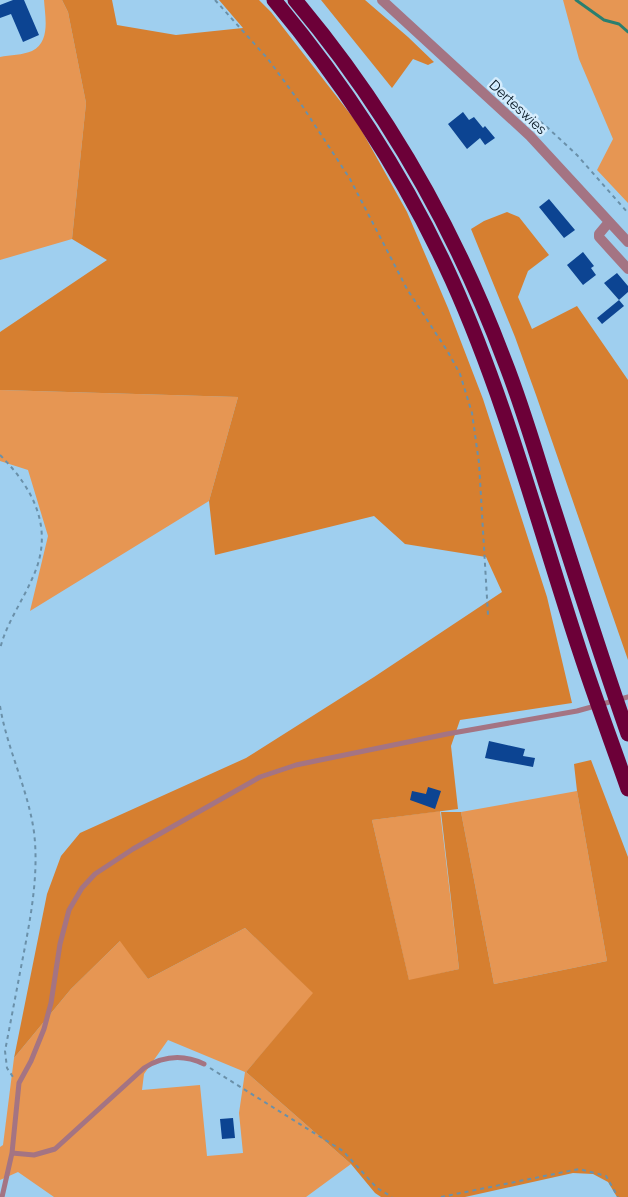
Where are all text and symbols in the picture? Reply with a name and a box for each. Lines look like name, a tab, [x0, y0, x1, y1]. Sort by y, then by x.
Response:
street label: Derteswies	[486, 77, 550, 138]

